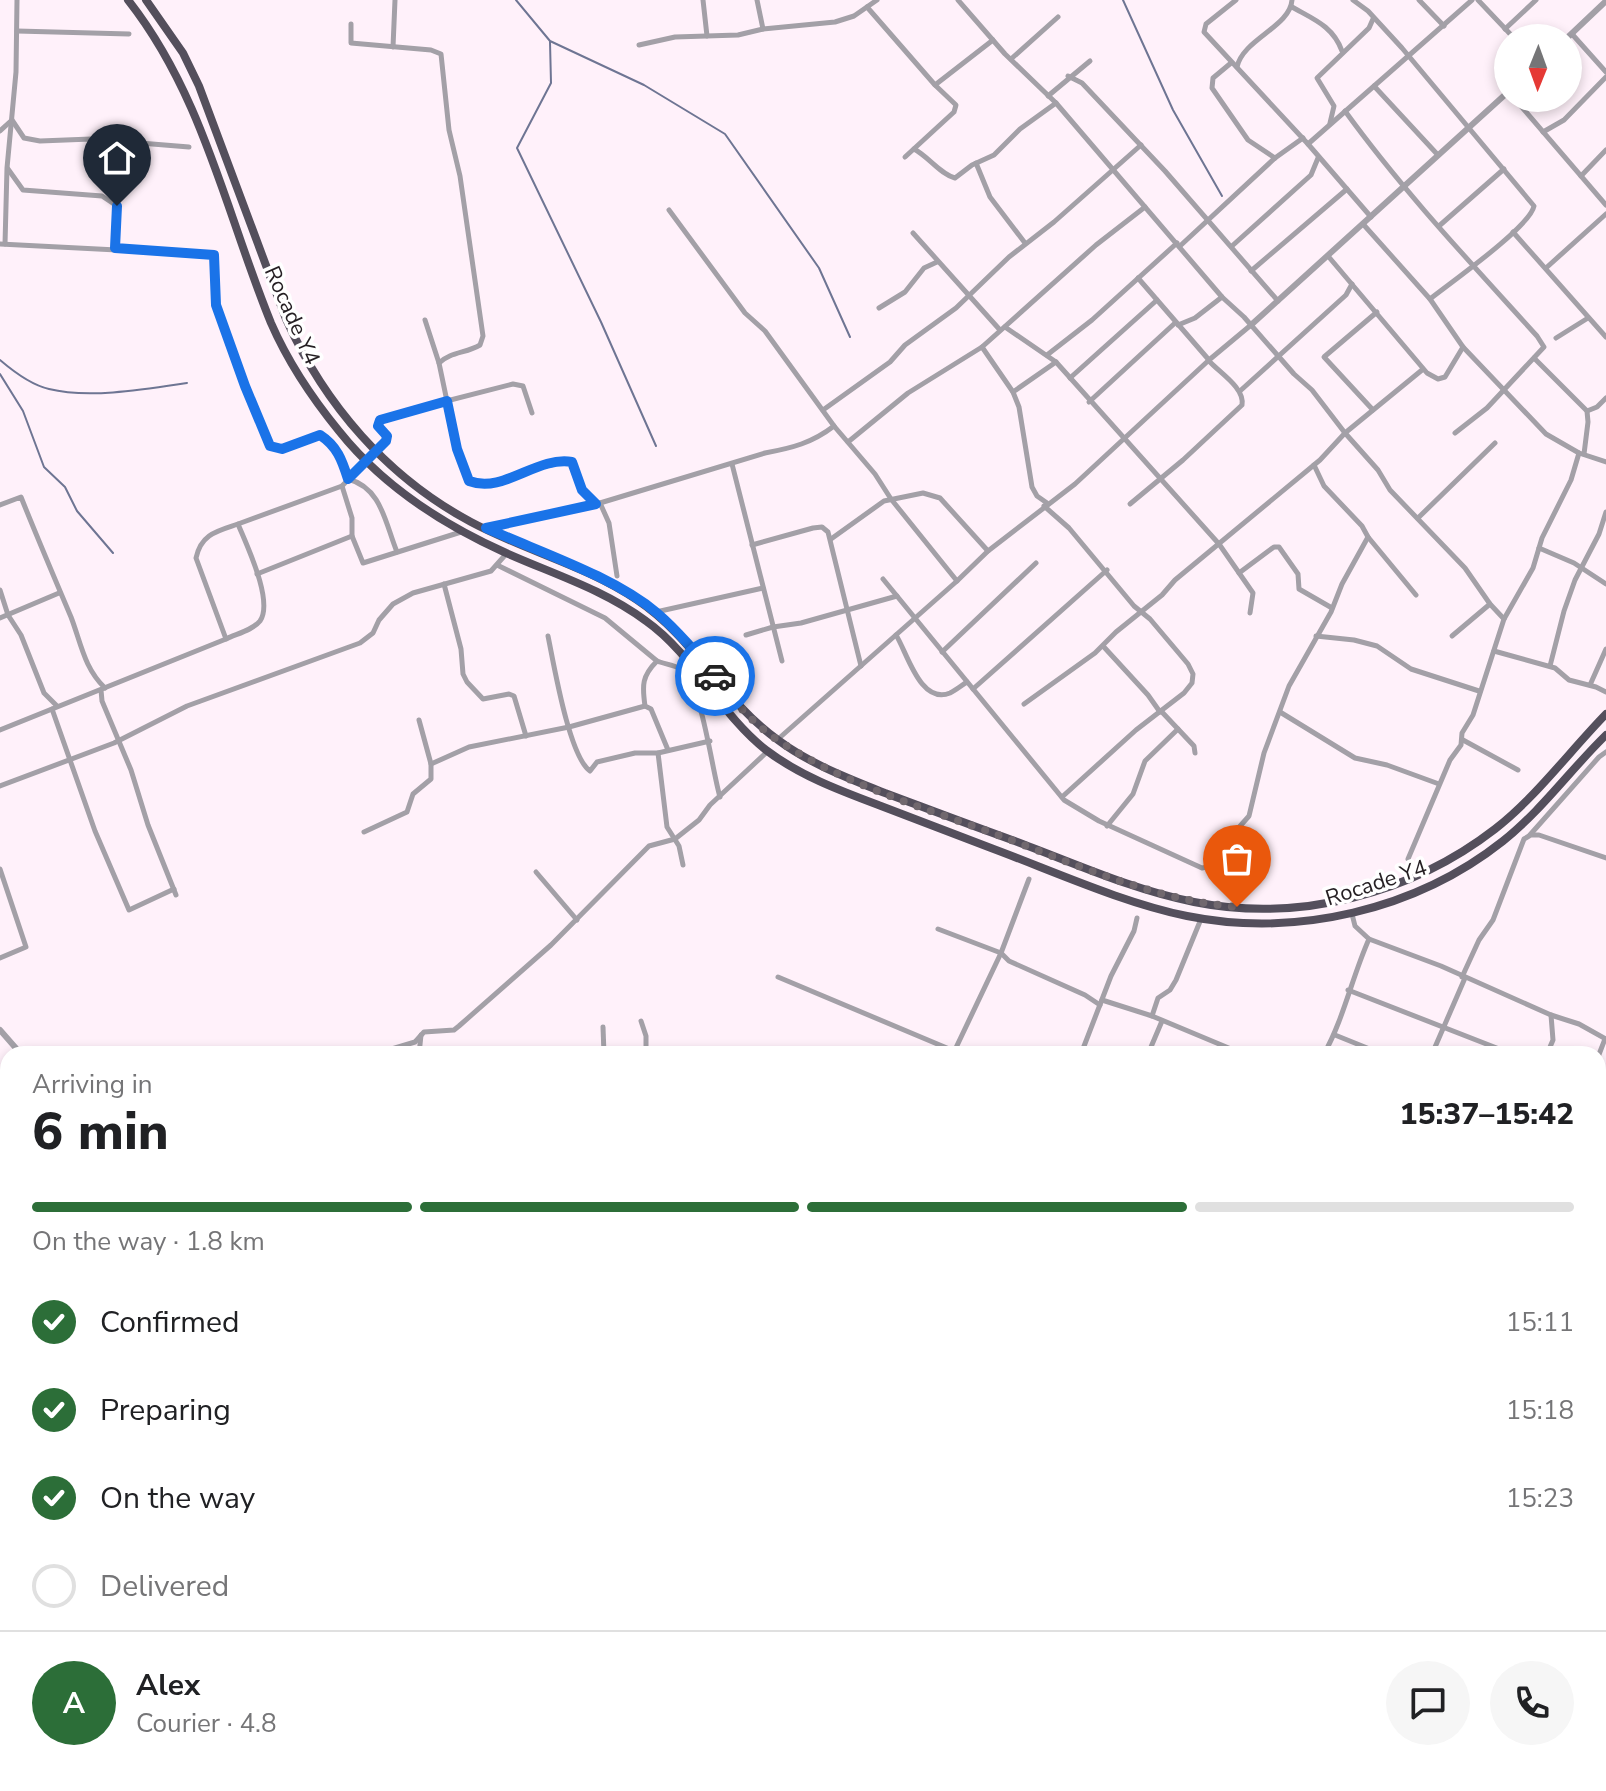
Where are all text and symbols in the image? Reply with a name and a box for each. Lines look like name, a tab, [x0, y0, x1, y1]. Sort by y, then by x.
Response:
north arrow	[1494, 24, 1582, 112]
map controls	[1494, 24, 1582, 112]
pin	[83, 124, 151, 206]
icon: home	[95, 136, 139, 180]
street label: Rocade Y4	[257, 261, 327, 369]
courier	[675, 636, 755, 716]
icon: car	[693, 654, 737, 698]
pin	[1203, 825, 1271, 907]
icon: bag	[1215, 837, 1259, 881]
street label: Rocade Y4	[1322, 852, 1431, 913]
text: Arriving in	[32, 1067, 153, 1102]
text: 15:37–15:42	[1399, 1094, 1574, 1135]
text: 6 min	[32, 1096, 169, 1167]
text: On the way · 1.8 km	[32, 1224, 265, 1259]
icon: check	[32, 1300, 76, 1344]
text: Confirmed	[100, 1302, 240, 1343]
text: 15:11	[1506, 1305, 1574, 1340]
icon: check	[32, 1388, 76, 1432]
text: Preparing	[100, 1390, 231, 1431]
text: 15:18	[1506, 1393, 1574, 1428]
icon: check	[32, 1476, 76, 1520]
text: On the way	[100, 1478, 255, 1519]
text: 15:23	[1506, 1481, 1574, 1516]
text: Delivered	[100, 1566, 229, 1607]
button: chat	[1386, 1661, 1470, 1745]
button: phone	[1490, 1661, 1574, 1745]
text: Alex	[136, 1665, 200, 1706]
text: A	[63, 1683, 85, 1724]
text: Courier · 4.8	[136, 1706, 277, 1741]

